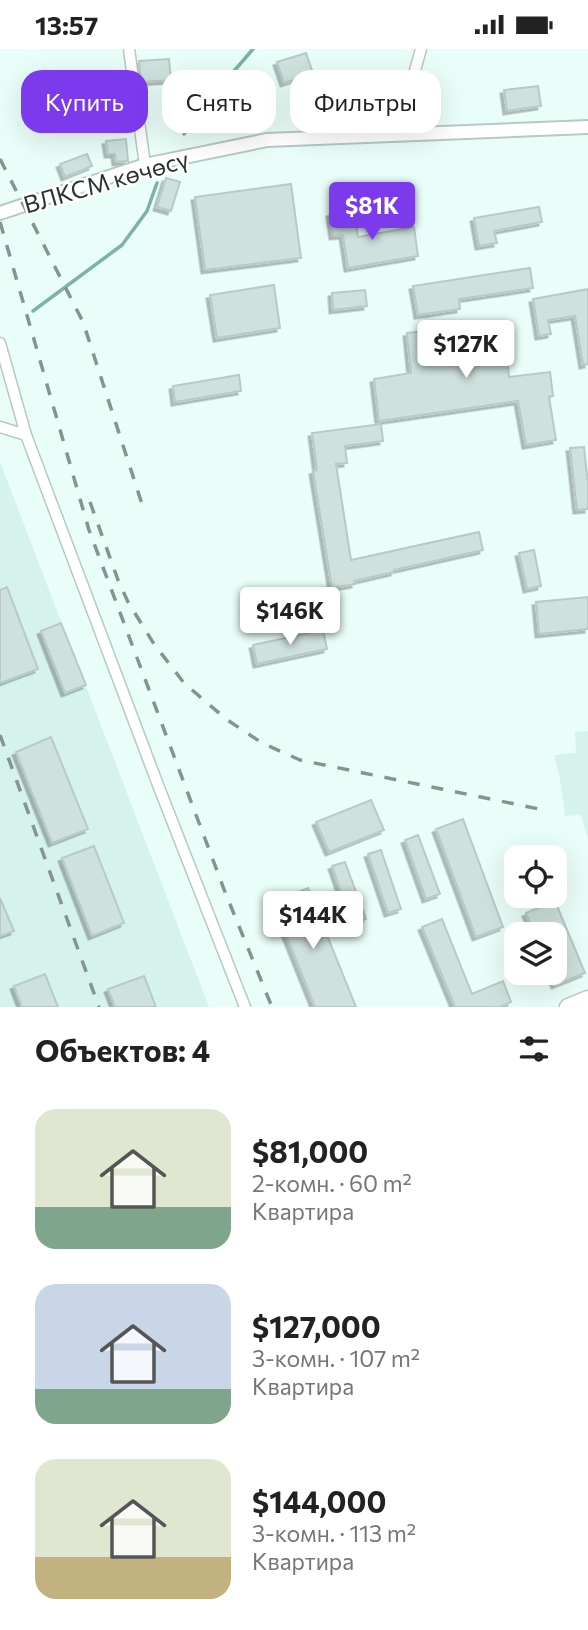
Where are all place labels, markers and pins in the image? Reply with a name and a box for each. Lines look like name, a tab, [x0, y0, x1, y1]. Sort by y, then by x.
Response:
pin: $81K	[331, 183, 413, 242]
pin: $127K	[417, 321, 515, 380]
pin: $146K	[241, 587, 339, 647]
pin: $144K	[264, 891, 362, 951]

